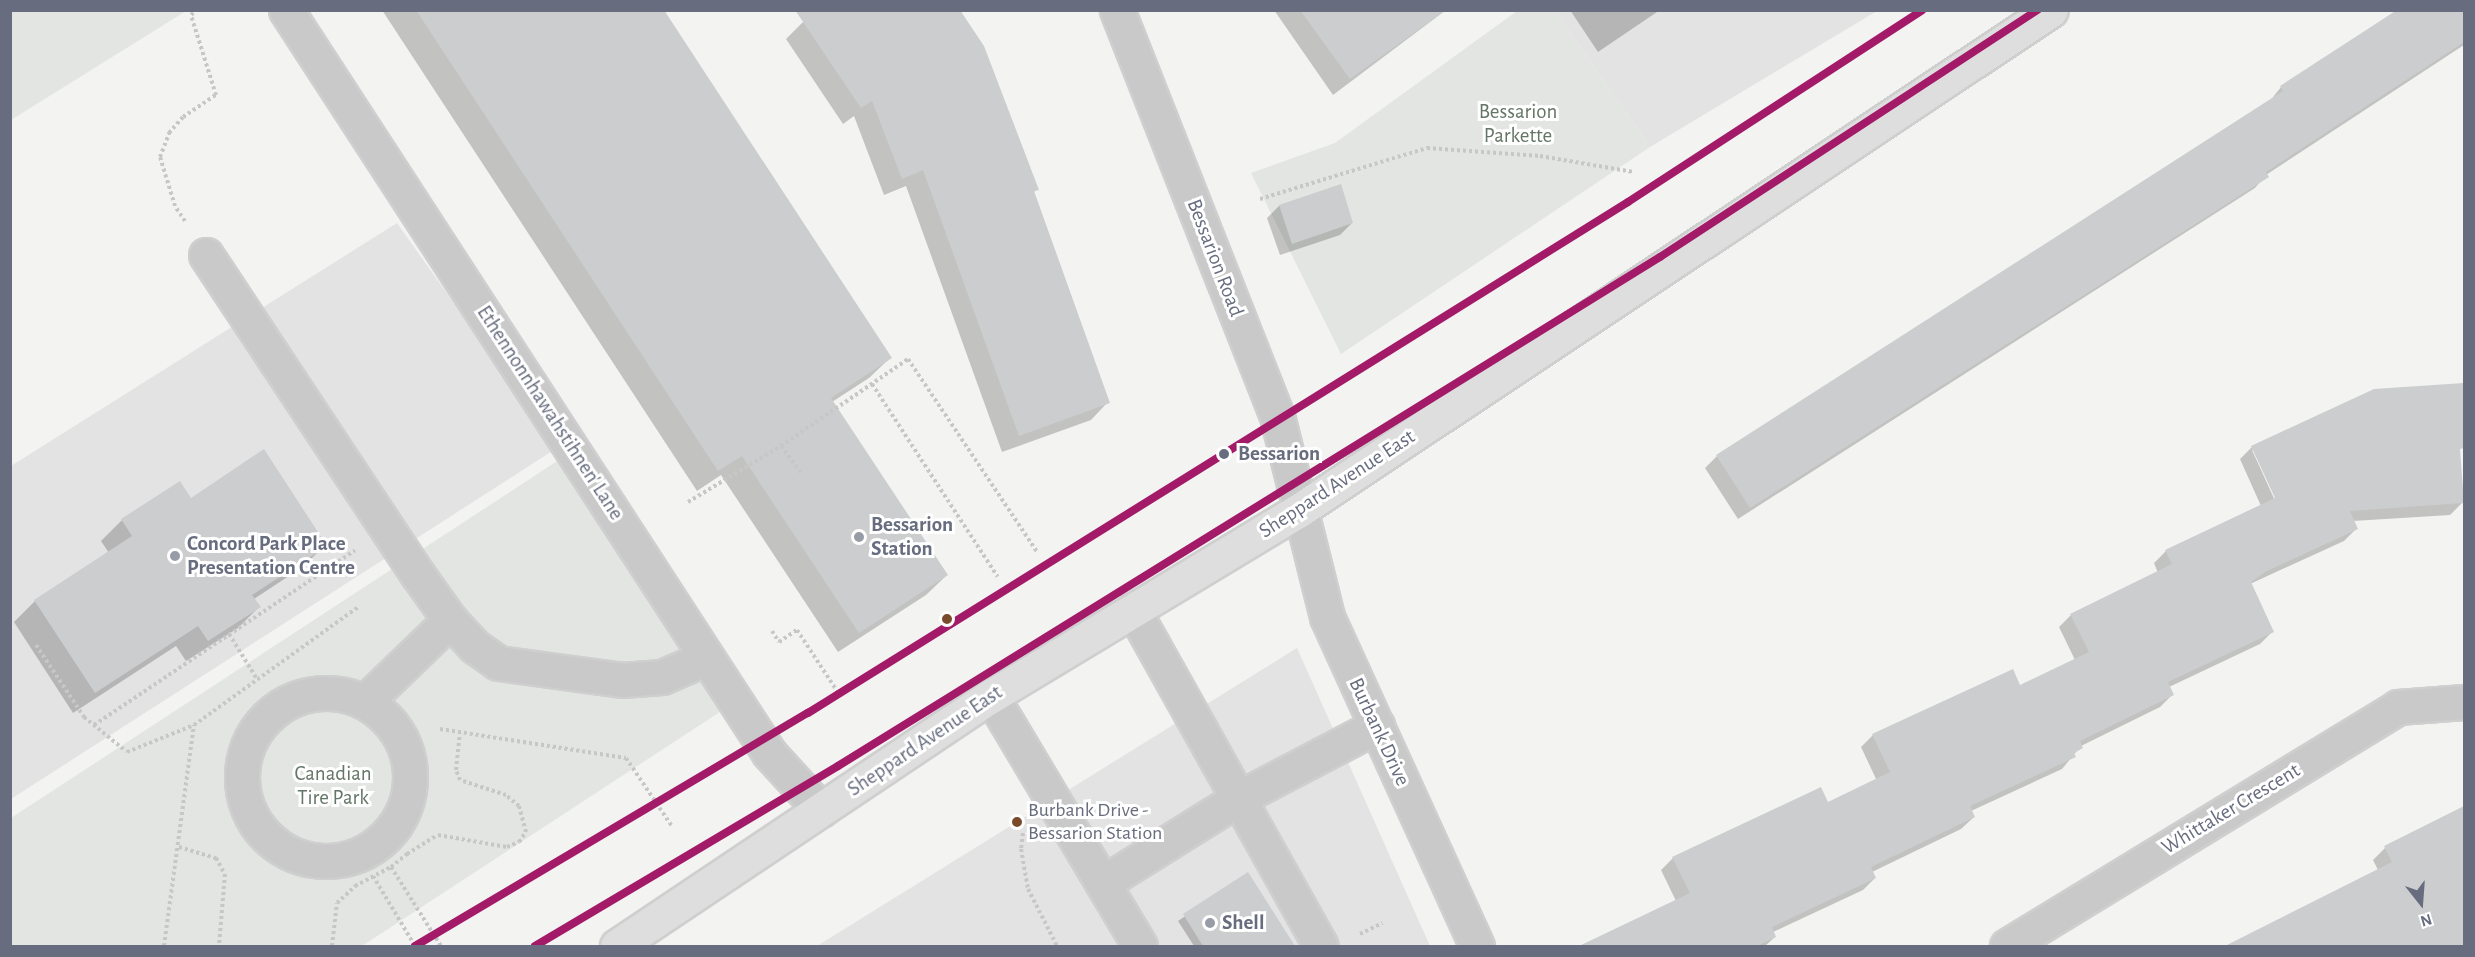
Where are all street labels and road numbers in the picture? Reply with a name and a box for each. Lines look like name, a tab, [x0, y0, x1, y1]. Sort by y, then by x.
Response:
street label: Bessarion Road	[1181, 196, 1249, 320]
street label: Ethennonnhawahstihnen' Lane	[471, 301, 629, 525]
street label: Sheppard Avenue East	[1254, 424, 1420, 544]
street label: Burbank Drive	[1343, 674, 1415, 790]
street label: Sheppard Avenue East	[843, 680, 1007, 802]
street label: Whittaker Crescent	[2157, 758, 2305, 860]

